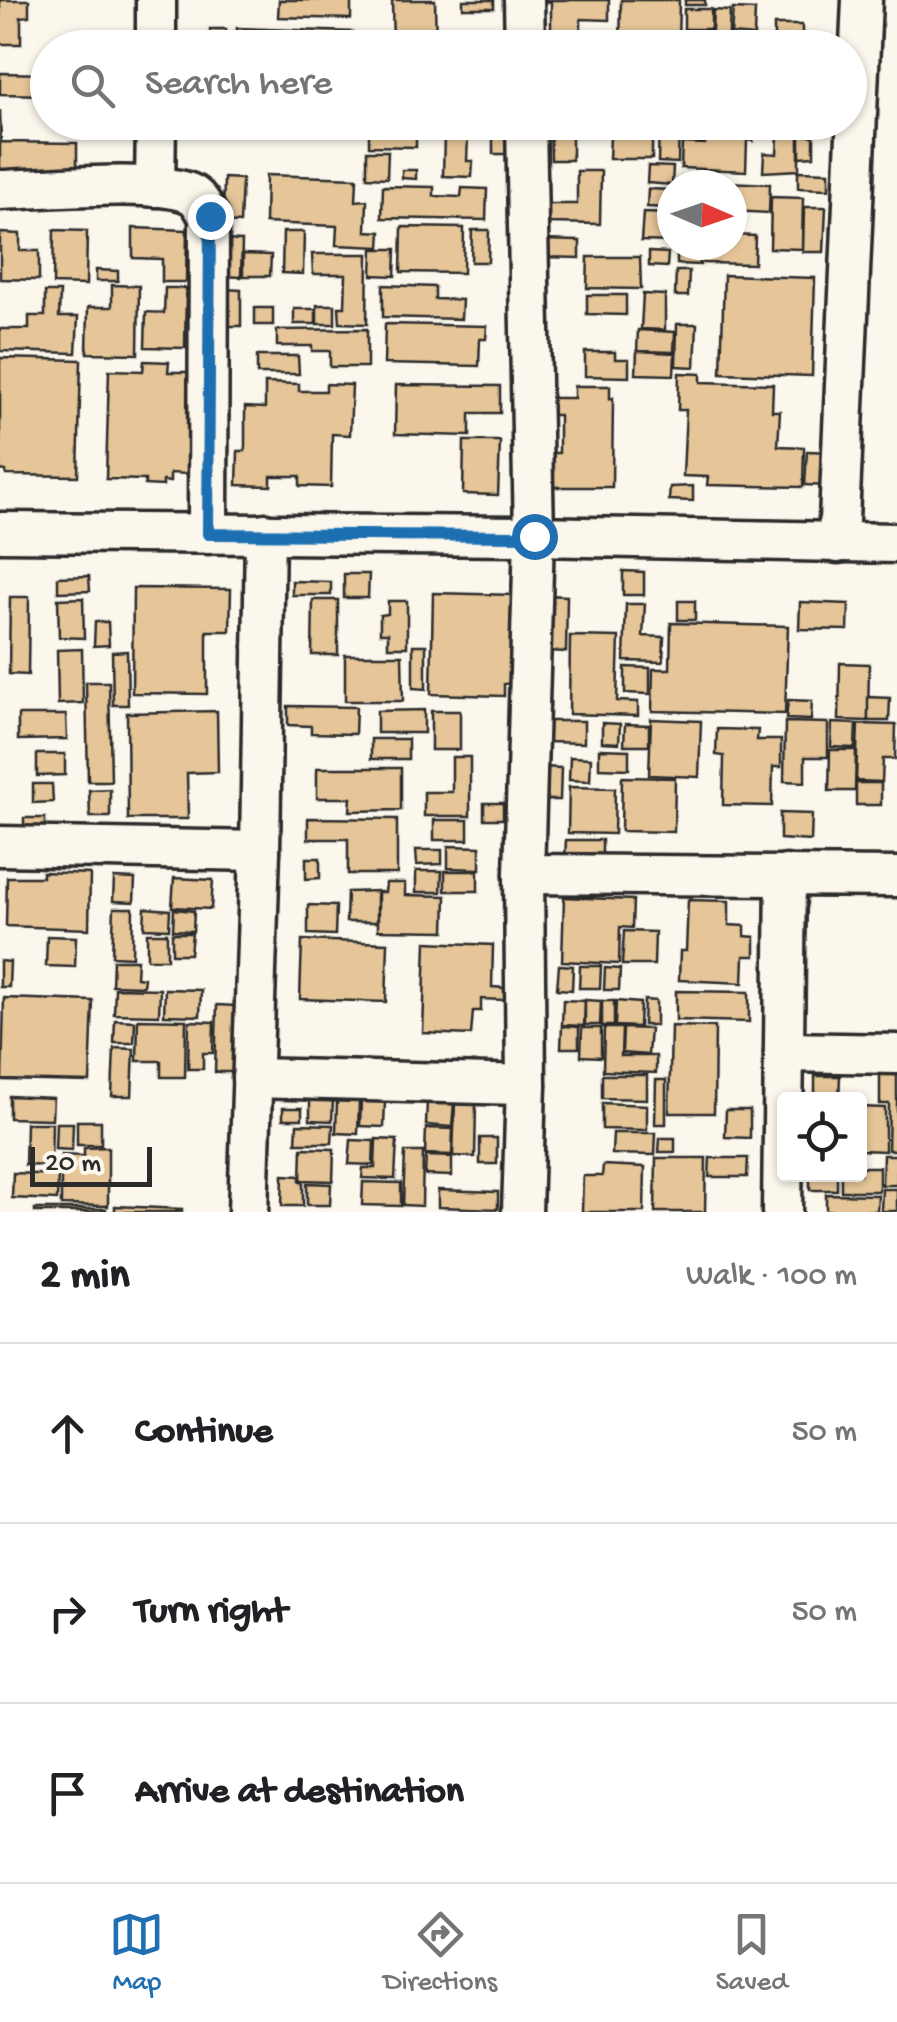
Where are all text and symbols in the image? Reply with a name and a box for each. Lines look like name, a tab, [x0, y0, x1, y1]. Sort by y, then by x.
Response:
search box	[30, 30, 867, 140]
icon: search	[65, 58, 120, 113]
text: Search here	[145, 63, 332, 107]
north arrow	[657, 170, 747, 260]
route end	[188, 194, 234, 240]
route start	[512, 514, 558, 560]
map controls	[777, 1092, 867, 1182]
button: locate	[777, 1092, 867, 1182]
scale bar	[30, 1142, 152, 1186]
text: 20 m	[45, 1148, 101, 1181]
text: 2 min	[40, 1253, 129, 1302]
text: Walk · 100 m	[686, 1258, 857, 1296]
icon: ahead	[40, 1406, 95, 1461]
text: Continue	[135, 1411, 273, 1455]
text: 50 m	[792, 1414, 857, 1452]
icon: right	[40, 1586, 95, 1641]
text: Turn right	[135, 1591, 287, 1635]
text: 50 m	[792, 1594, 857, 1632]
icon: arrive	[40, 1766, 95, 1821]
text: Arrive at destination	[135, 1771, 464, 1815]
tab: Map	[109, 1907, 164, 2000]
tab: Directions	[383, 1907, 497, 2000]
tab: Saved	[716, 1907, 788, 2000]

